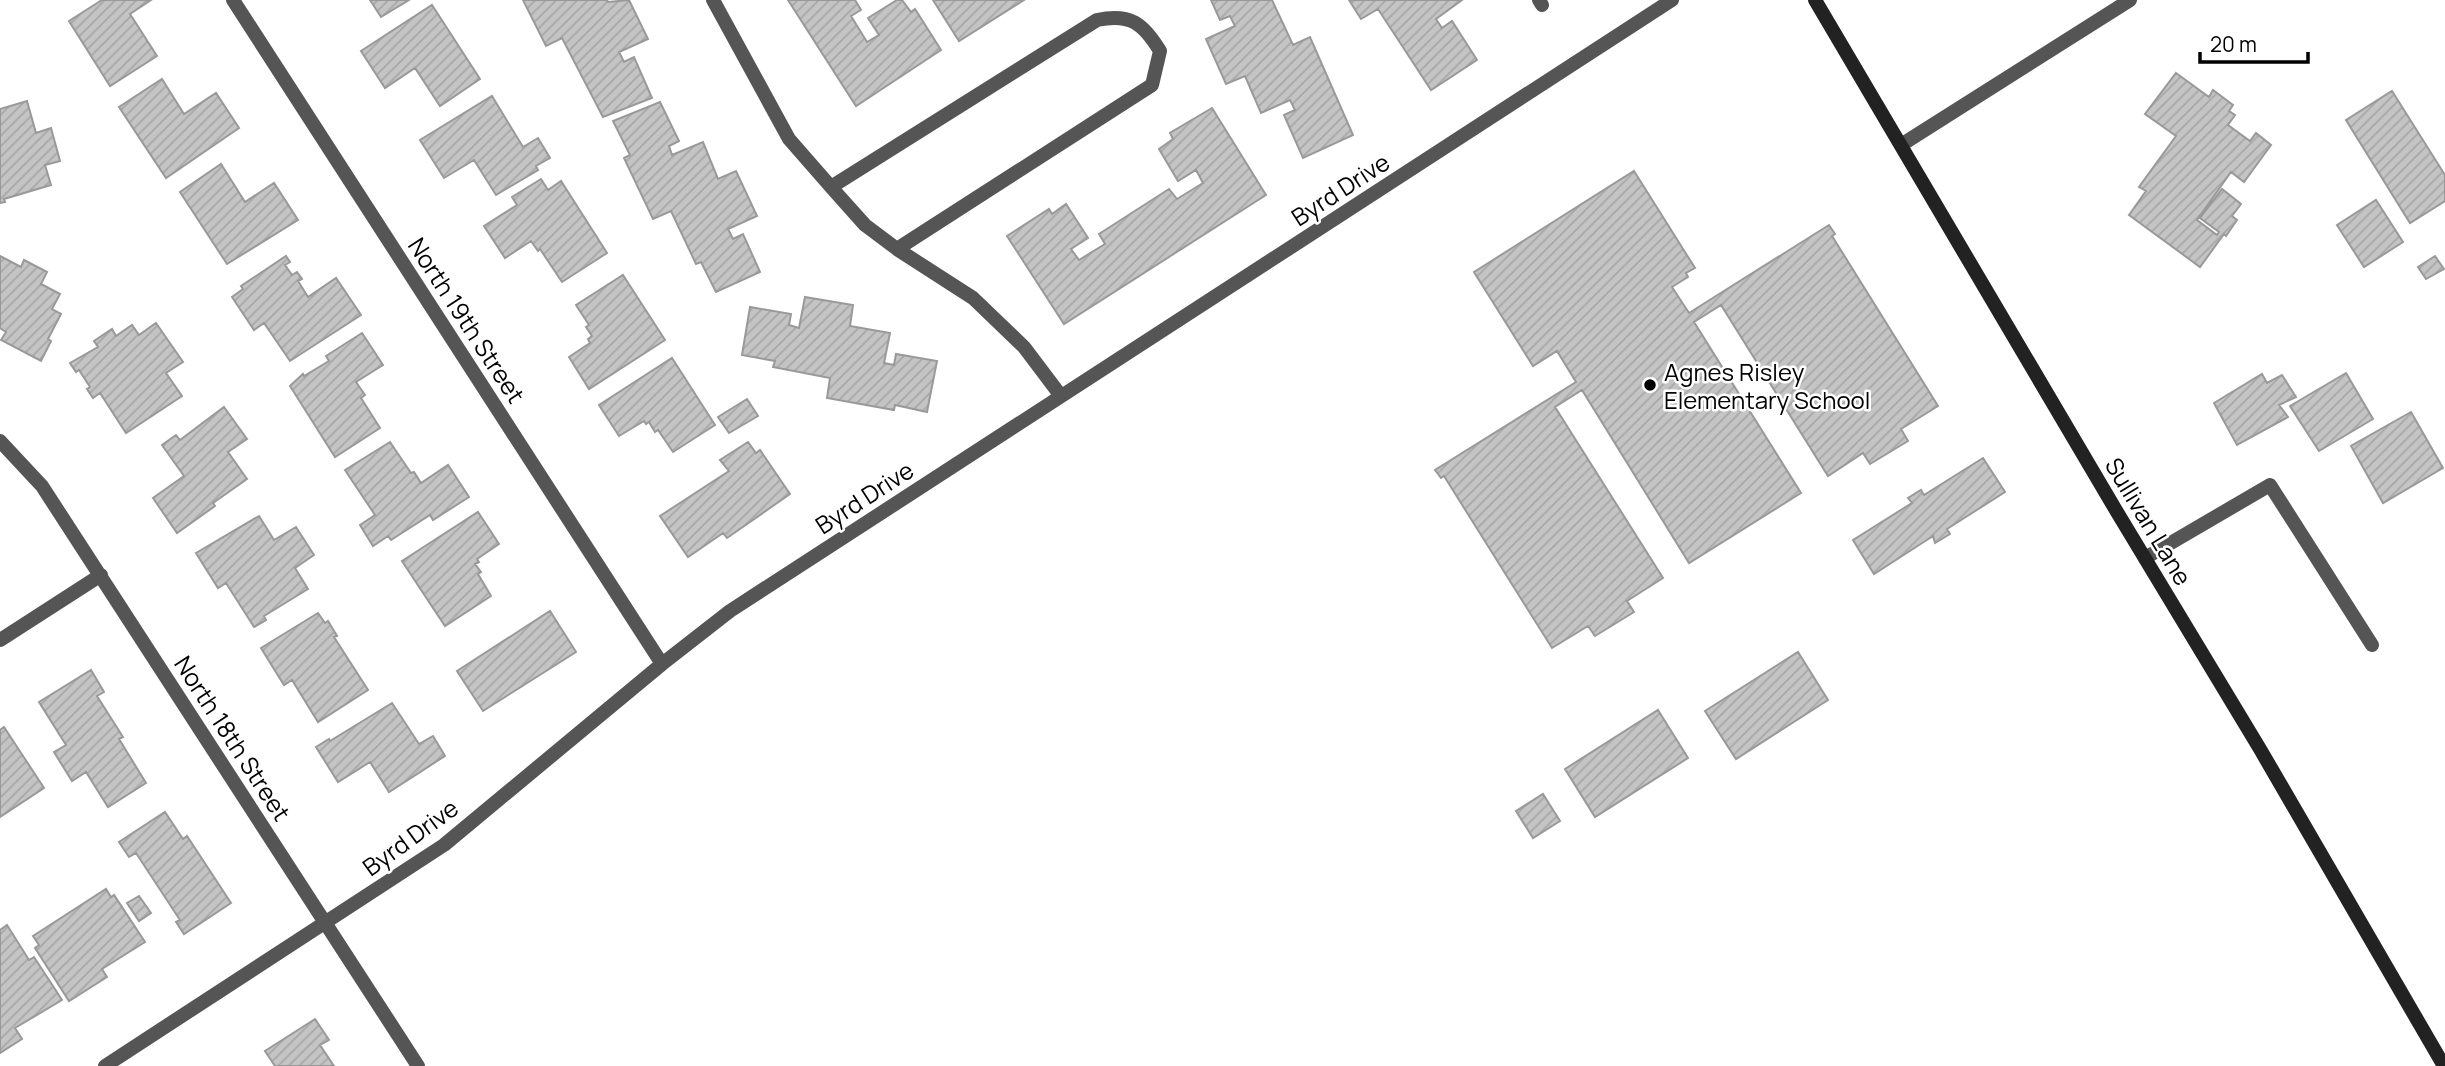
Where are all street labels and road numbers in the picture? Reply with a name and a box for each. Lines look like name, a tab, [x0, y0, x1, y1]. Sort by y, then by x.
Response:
street label: Byrd Drive	[1284, 145, 1396, 233]
street label: North 19th Street	[401, 231, 533, 409]
street label: Sullivan Lane	[2098, 451, 2200, 591]
street label: Byrd Drive	[808, 453, 920, 541]
street label: North 18th Street	[167, 649, 299, 827]
street label: Byrd Drive	[355, 791, 465, 883]

